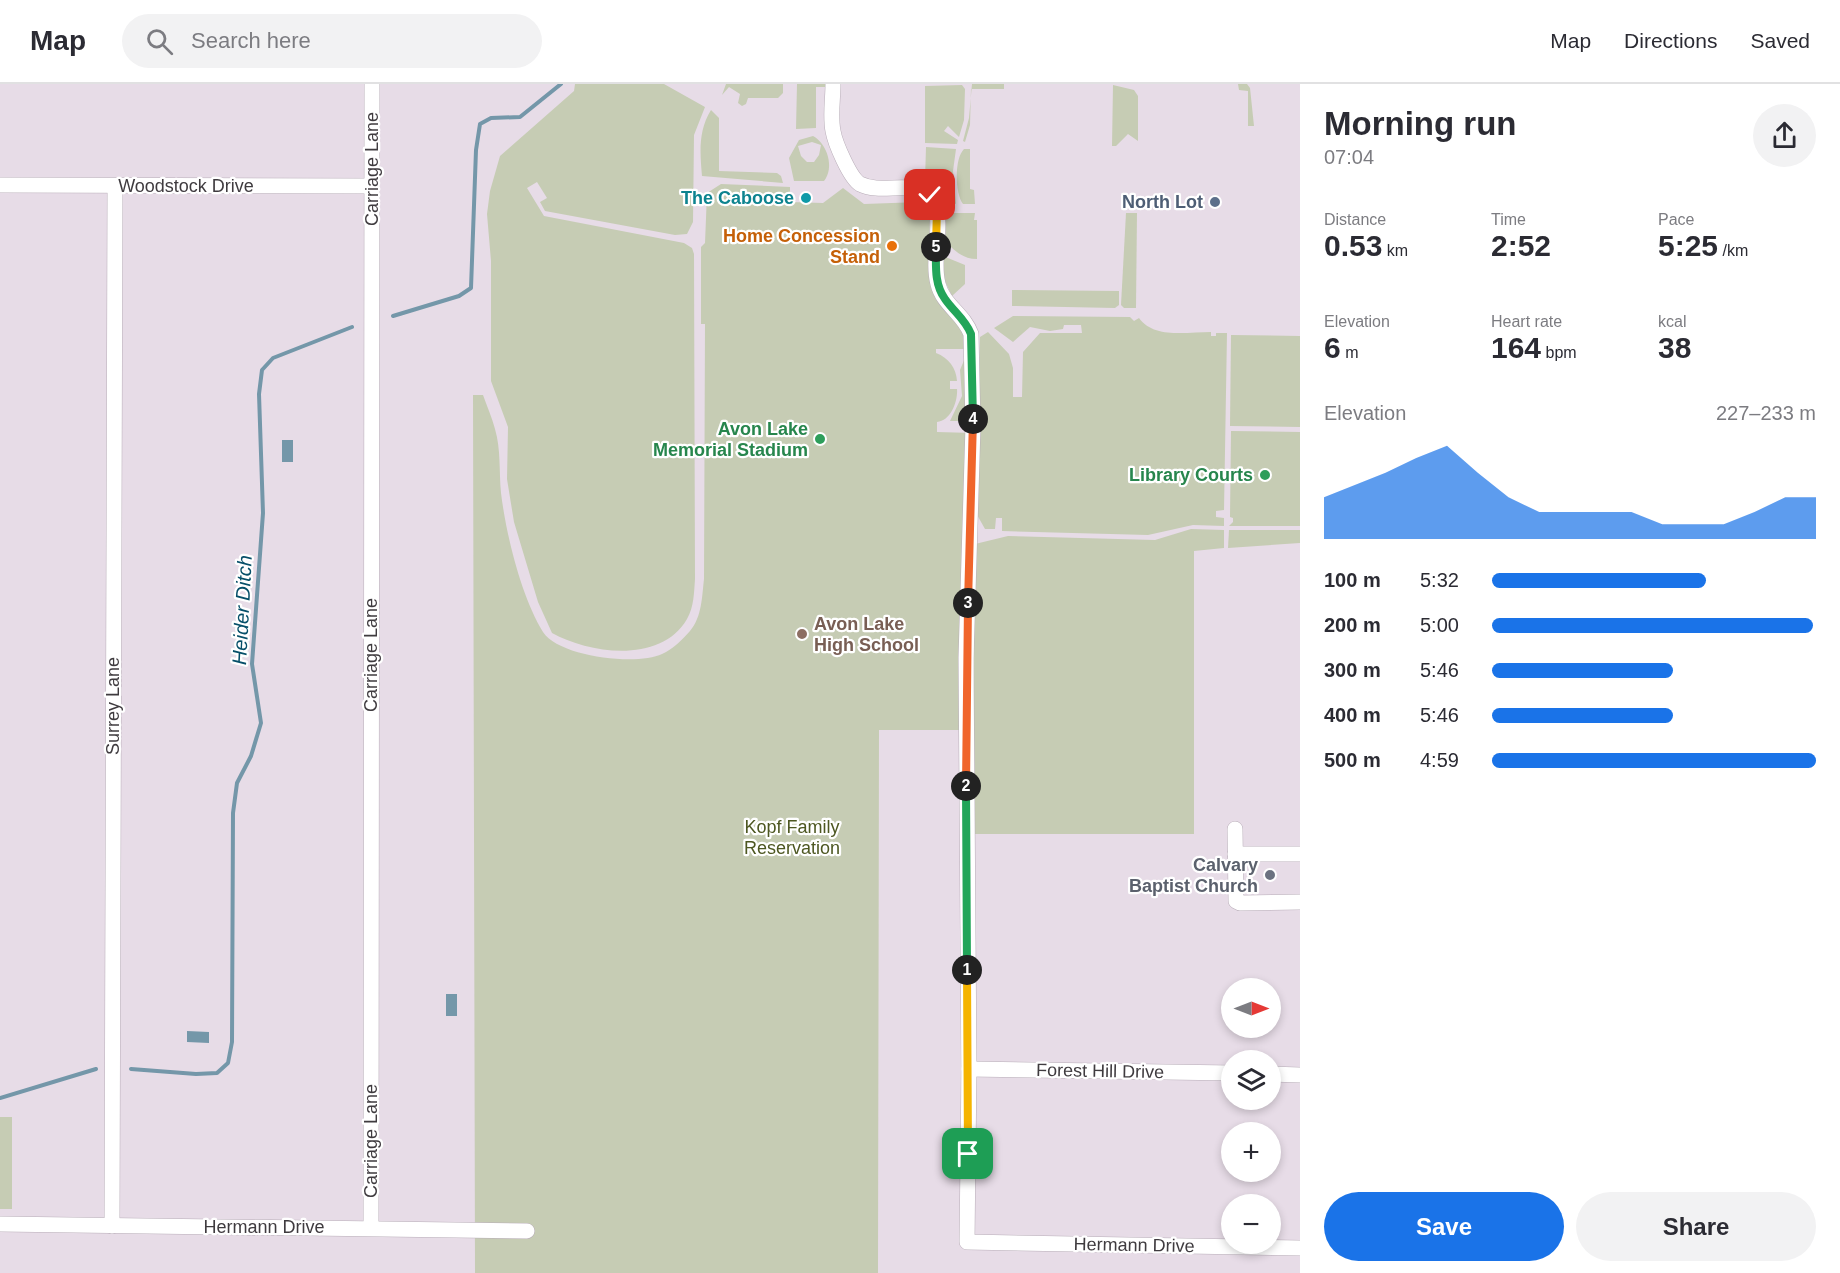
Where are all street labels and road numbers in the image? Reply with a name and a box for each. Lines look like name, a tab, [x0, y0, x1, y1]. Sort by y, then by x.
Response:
street label: Carriage Lane	[362, 112, 382, 226]
street label: Woodstock Drive	[118, 176, 254, 196]
street label: Carriage Lane	[361, 598, 381, 712]
street label: Surrey Lane	[103, 657, 123, 755]
street label: Forest Hill Drive	[1036, 1060, 1164, 1082]
street label: Carriage Lane	[361, 1084, 381, 1198]
street label: Hermann Drive	[203, 1217, 325, 1237]
street label: Hermann Drive	[1073, 1234, 1195, 1256]

